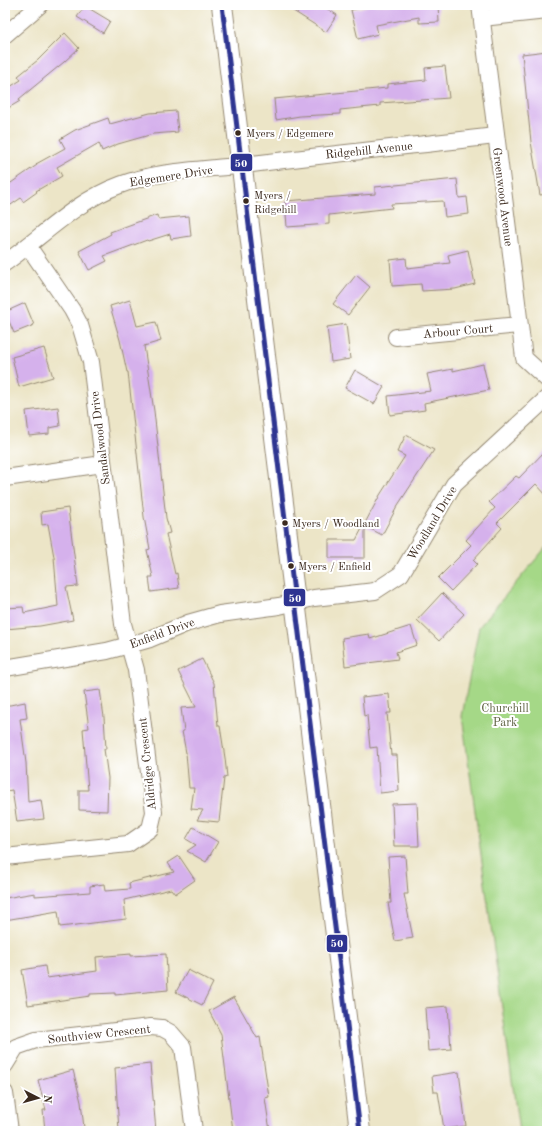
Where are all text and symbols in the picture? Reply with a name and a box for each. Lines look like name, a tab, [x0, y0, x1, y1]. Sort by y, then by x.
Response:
marker: Myers / Edgemere	[233, 128, 243, 138]
place label: Myers / Edgemere	[246, 129, 334, 140]
street label: Ridgehill Avenue	[325, 140, 414, 162]
street label: Greenwood Avenue	[490, 147, 514, 248]
line badge: 50	[230, 153, 253, 172]
text: 50	[235, 159, 247, 170]
street label: Edgemere Drive	[129, 164, 214, 190]
place label: Myers / Ridgehill	[254, 191, 297, 216]
marker: Myers / Ridgehill	[241, 196, 251, 206]
street label: Arbour Court	[422, 323, 494, 341]
street label: Sandalwood Drive	[89, 390, 113, 485]
street label: Woodland Drive	[406, 484, 460, 563]
marker: Myers / Woodland	[280, 518, 290, 528]
place label: Myers / Woodland	[292, 519, 380, 530]
marker: Myers / Enfield	[286, 561, 296, 571]
place label: Myers / Enfield	[298, 562, 371, 573]
line badge: 50	[283, 588, 306, 607]
text: 50	[289, 594, 301, 605]
street label: Enfield Drive	[128, 616, 197, 651]
park label: Churchill Park	[481, 703, 529, 729]
street label: Aldridge Crescent	[137, 717, 159, 811]
line badge: 50	[326, 934, 348, 953]
text: 50	[331, 939, 343, 950]
street label: Southview Crescent	[47, 1024, 151, 1046]
north arrow	[18, 1078, 58, 1118]
text: N	[40, 1094, 52, 1104]

